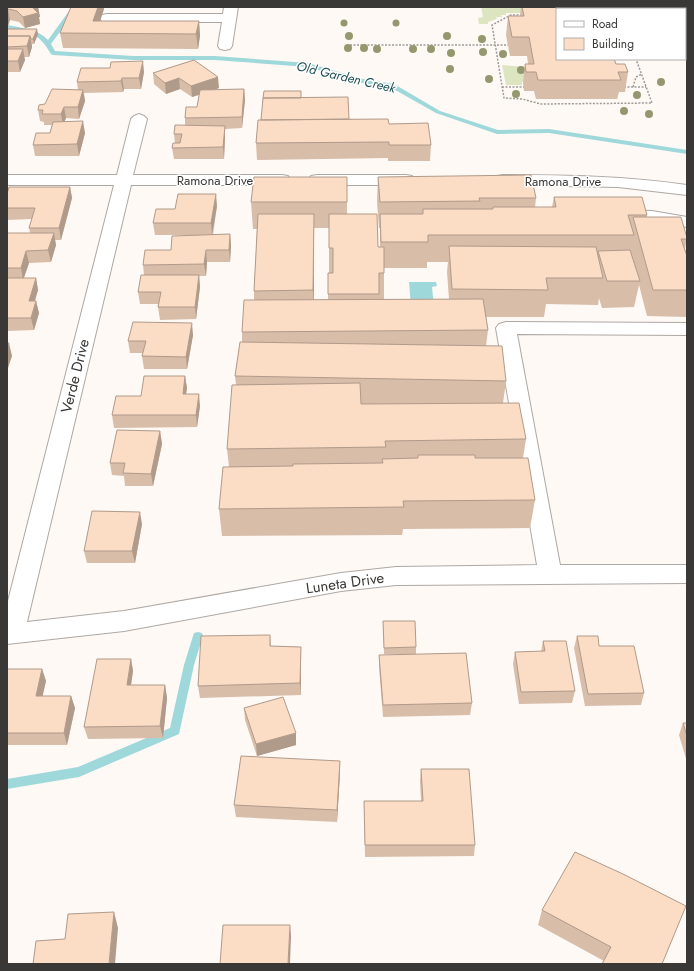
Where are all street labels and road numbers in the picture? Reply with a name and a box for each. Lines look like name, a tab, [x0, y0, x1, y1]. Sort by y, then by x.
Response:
street label: Ramona Drive	[177, 171, 254, 190]
street label: Ramona Drive	[525, 172, 602, 191]
street label: Verde Drive	[55, 336, 95, 415]
street label: Luneta Drive	[305, 567, 386, 599]

